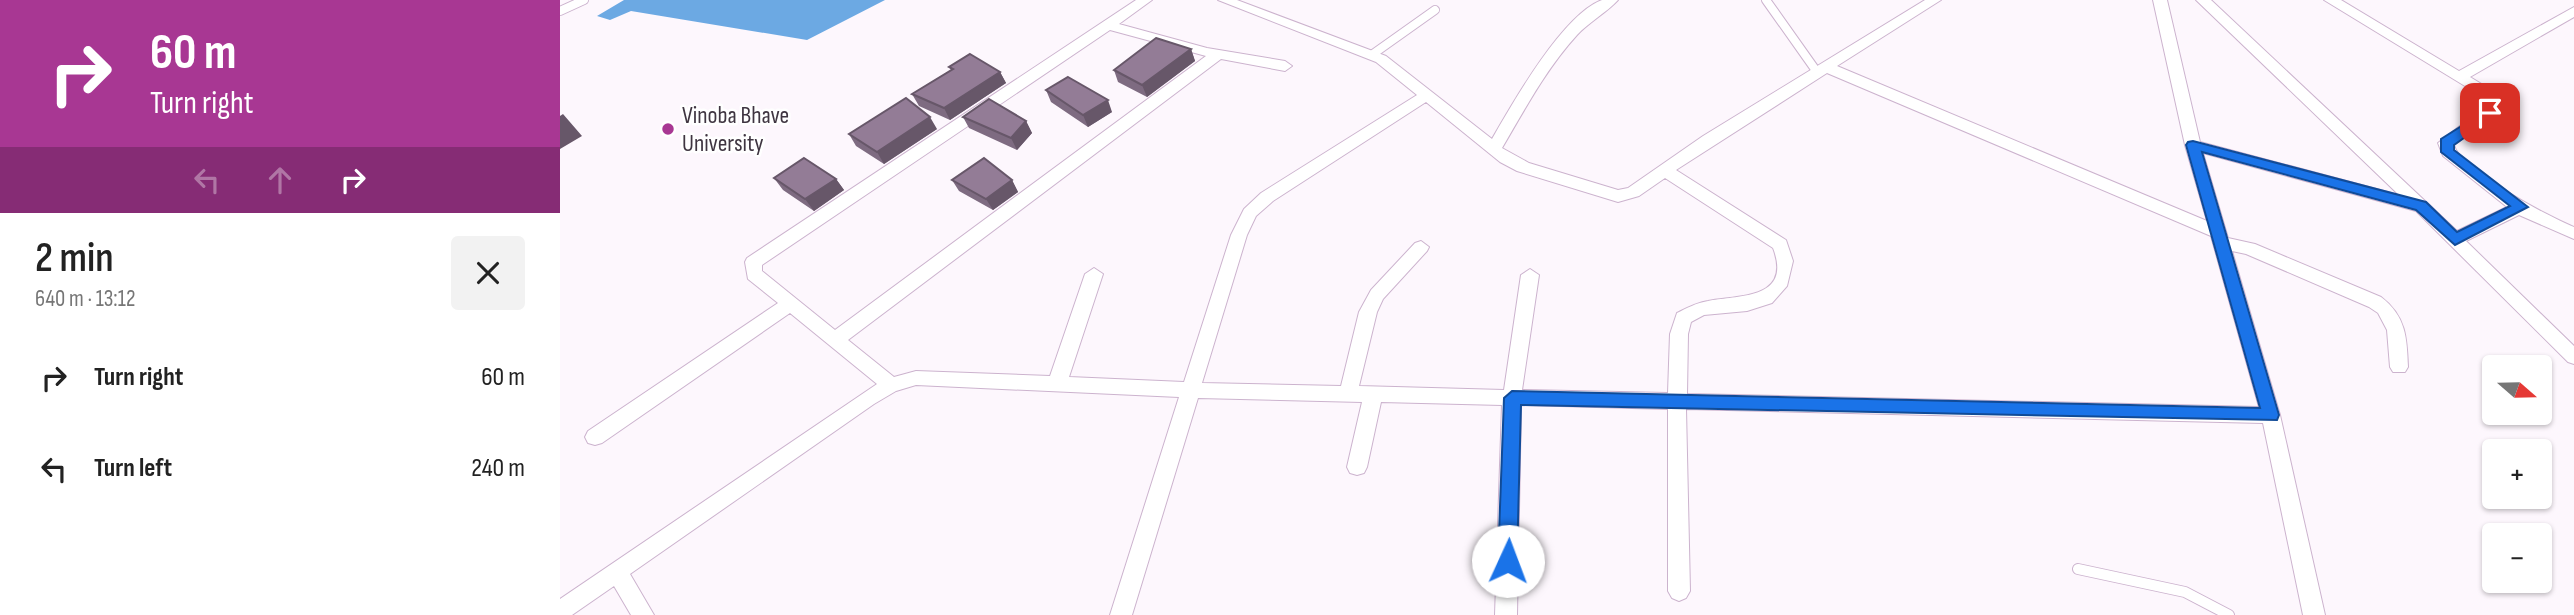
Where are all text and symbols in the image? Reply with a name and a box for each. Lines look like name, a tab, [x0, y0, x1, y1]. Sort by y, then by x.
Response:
text: 60 m	[150, 24, 237, 83]
icon: right	[35, 28, 126, 119]
pin	[2460, 83, 2520, 143]
text: Turn right	[150, 84, 254, 123]
icon: arrive	[2471, 94, 2509, 132]
place label: Vinoba Bhave University	[682, 101, 789, 158]
marker: Vinoba Bhave University	[660, 121, 676, 137]
icon: left	[188, 161, 226, 199]
icon: ahead	[261, 161, 299, 199]
icon: right	[334, 161, 372, 199]
text: 2 min	[35, 233, 114, 284]
button: close	[451, 236, 525, 310]
text: 640 m · 13:12	[35, 285, 135, 313]
north arrow	[2482, 355, 2552, 425]
map controls	[2482, 355, 2552, 593]
icon: right	[35, 359, 73, 397]
text: Turn right	[94, 362, 183, 393]
text: 60 m	[481, 362, 525, 393]
button: +	[2482, 439, 2552, 509]
icon: left	[35, 450, 73, 488]
text: Turn left	[94, 453, 172, 484]
text: 240 m	[471, 453, 525, 484]
button: −	[2482, 523, 2552, 593]
position arrow	[1471, 524, 1545, 598]

